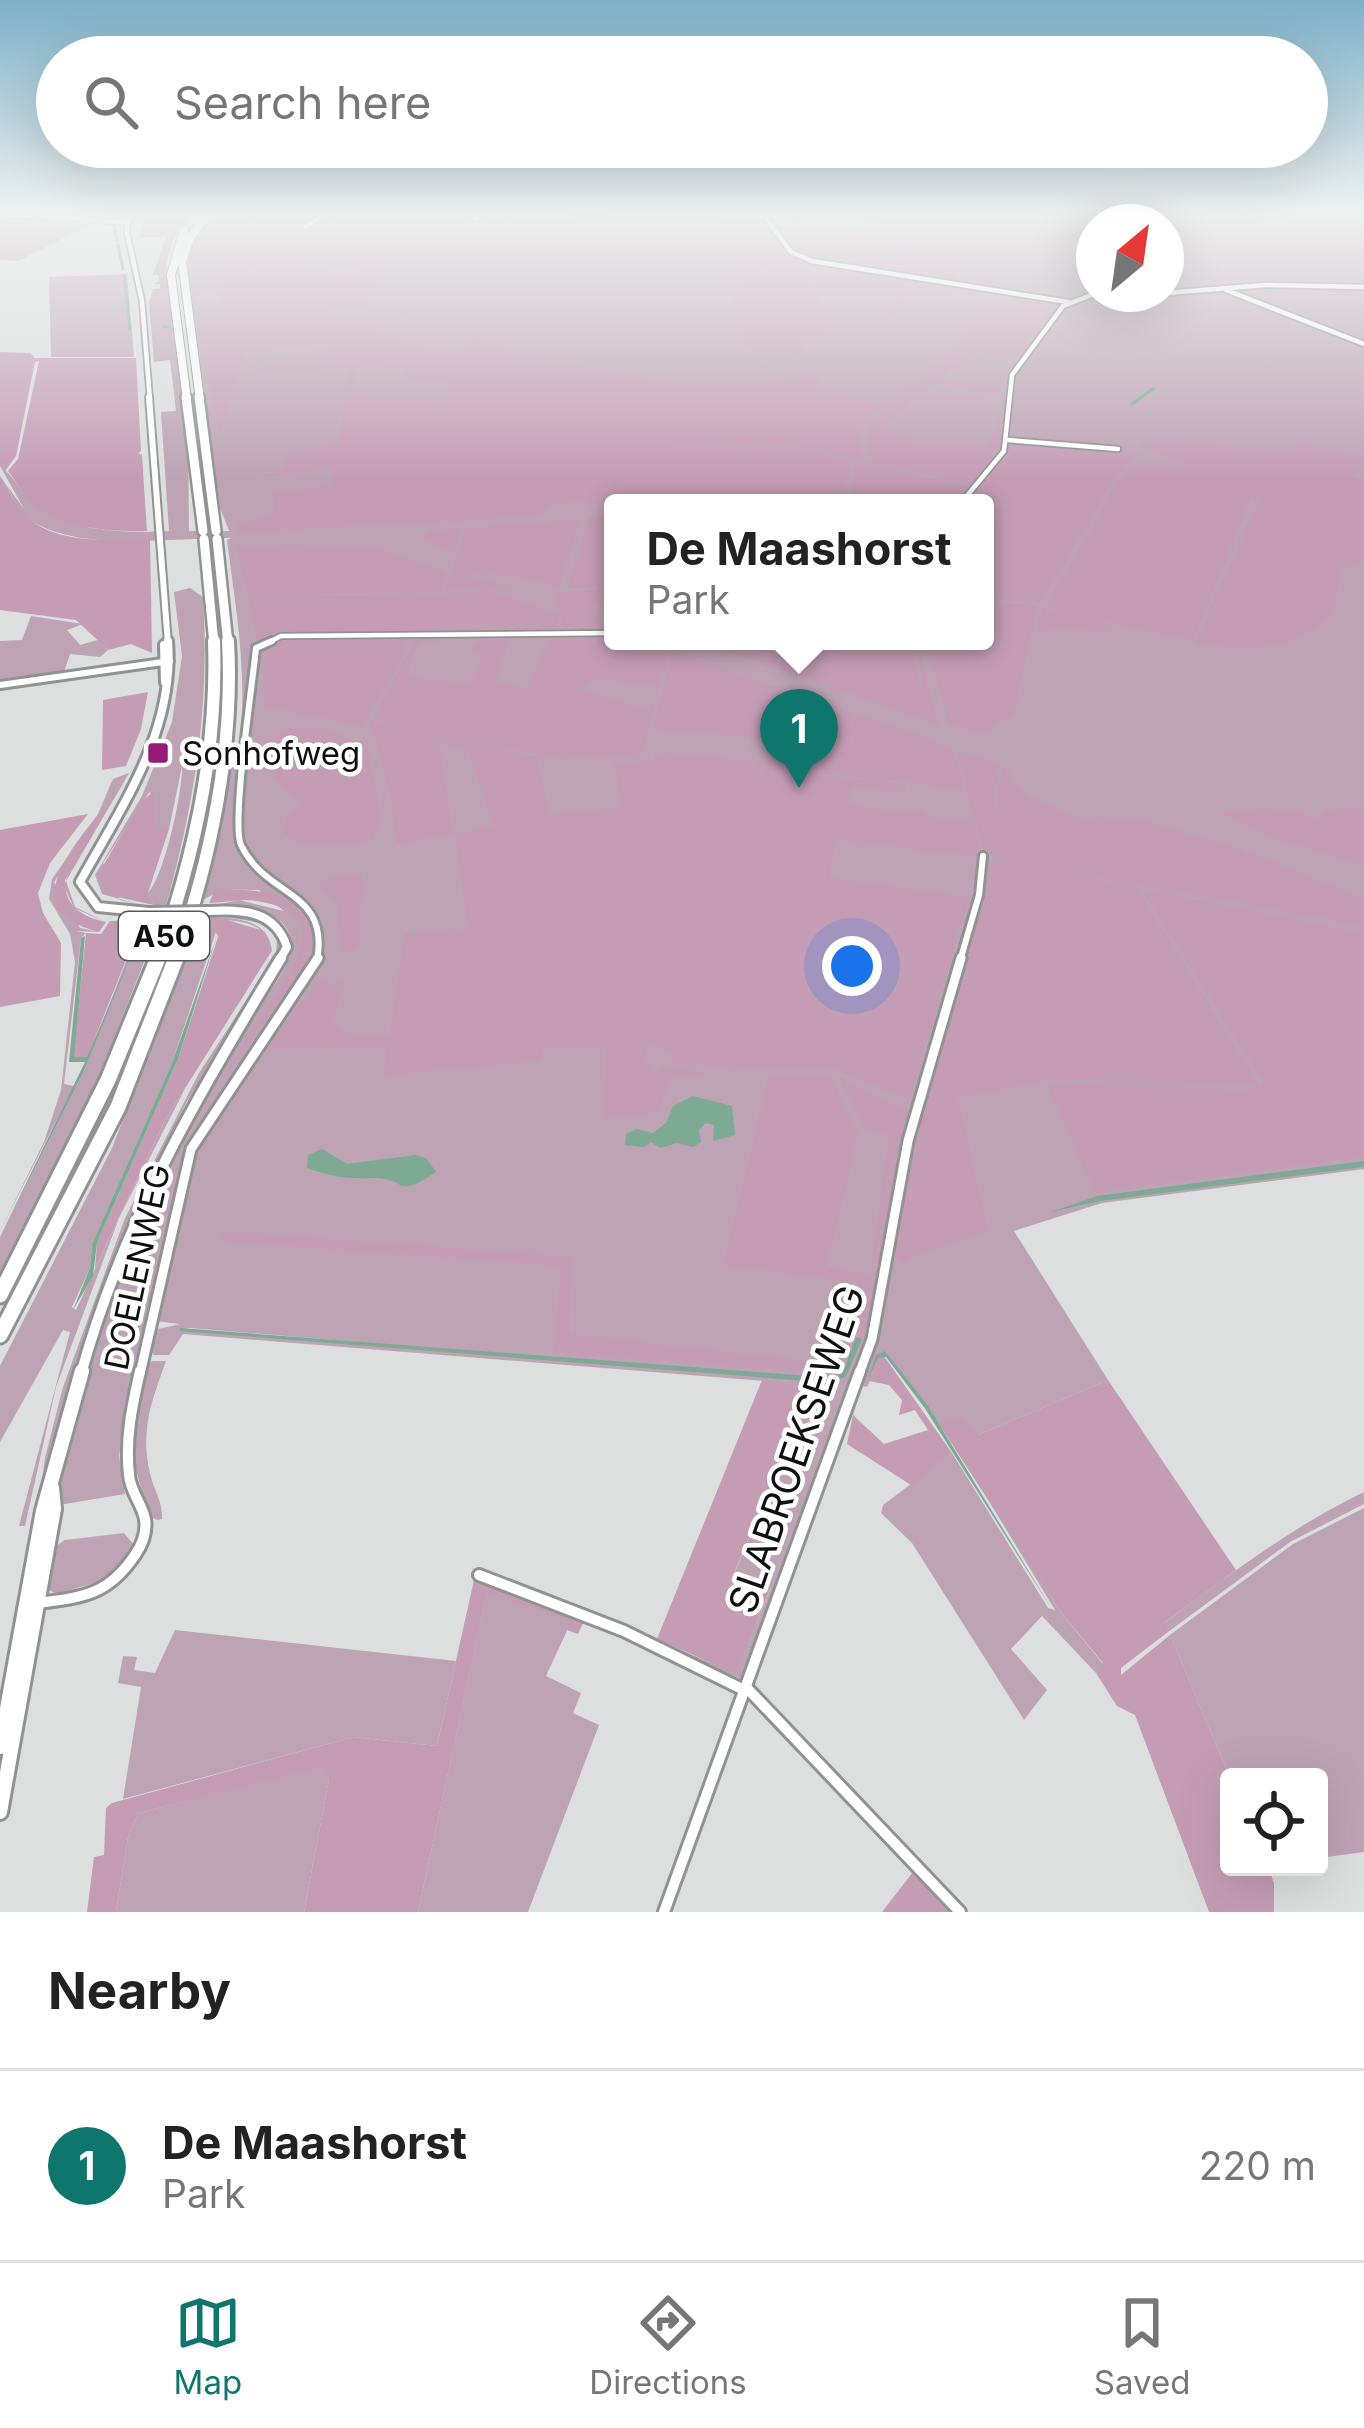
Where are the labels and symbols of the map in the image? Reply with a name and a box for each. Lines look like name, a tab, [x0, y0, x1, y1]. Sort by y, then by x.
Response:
north arrow	[1076, 204, 1184, 312]
pin: 1	[760, 689, 838, 788]
place label: Sonhofweg	[182, 733, 360, 773]
marker: Sonhofweg	[145, 740, 171, 766]
road number: A50	[119, 912, 209, 960]
your location	[822, 936, 882, 996]
street label: DOELENWEG	[96, 1161, 178, 1373]
street label: SLABROEKSEWEG	[718, 1279, 874, 1619]

